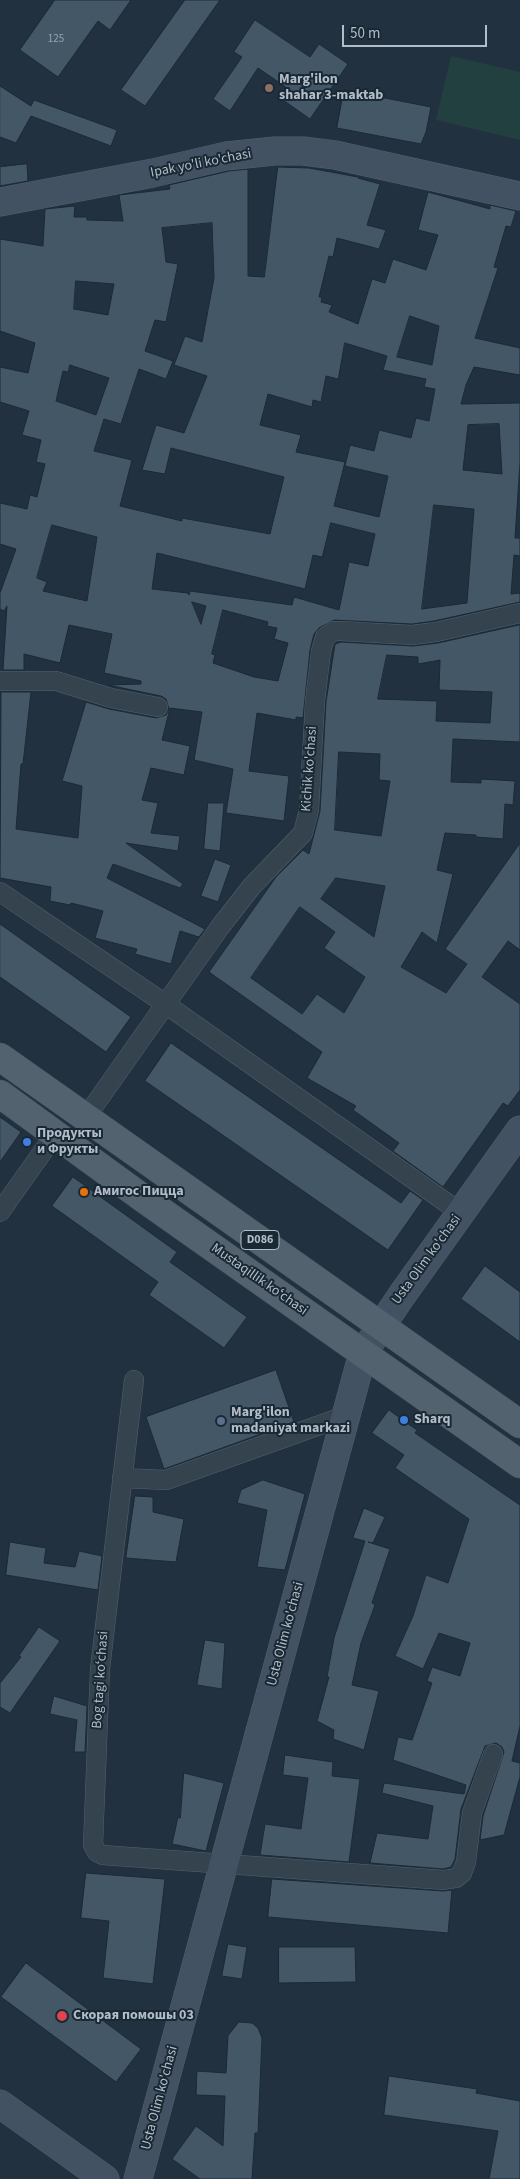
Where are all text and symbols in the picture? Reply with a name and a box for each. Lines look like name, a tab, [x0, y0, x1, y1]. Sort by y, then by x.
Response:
scale bar	[345, 15, 490, 47]
text: 50 m	[350, 23, 380, 44]
house number: 125	[48, 33, 64, 47]
place label: Marg'ilon shahar 3-maktab	[279, 72, 383, 104]
marker: Marg'ilon shahar 3-maktab	[263, 82, 275, 94]
street label: Ipak yo'li ko'chasi	[149, 146, 253, 182]
street label: Kichik ko'chasi	[299, 726, 321, 812]
place label: Продукты и Фрукты	[37, 1126, 102, 1158]
marker: Продукты и Фрукты	[21, 1136, 33, 1148]
place label: Амигос Пицца	[94, 1184, 184, 1200]
marker: Амигос Пицца	[78, 1186, 90, 1198]
street label: Usta Olim ko'chasi	[389, 1212, 465, 1308]
road number: D086	[241, 1230, 279, 1250]
street label: Mustaqillik koʻchasi	[208, 1240, 310, 1320]
place label: Marg'ilon madaniyat markazi	[231, 1405, 350, 1438]
place label: Sharq	[414, 1412, 451, 1428]
marker: Sharq	[398, 1414, 410, 1426]
marker: Marg'ilon madaniyat markazi	[215, 1415, 227, 1427]
street label: Usta Olim ko'chasi	[264, 1580, 308, 1688]
street label: Bog tagi koʻchasi	[89, 1631, 113, 1729]
place label: Скорая помошы 03	[73, 2008, 194, 2024]
marker: Скорая помошы 03	[55, 2009, 69, 2023]
street label: Usta Olim ko'chasi	[138, 2044, 182, 2152]

